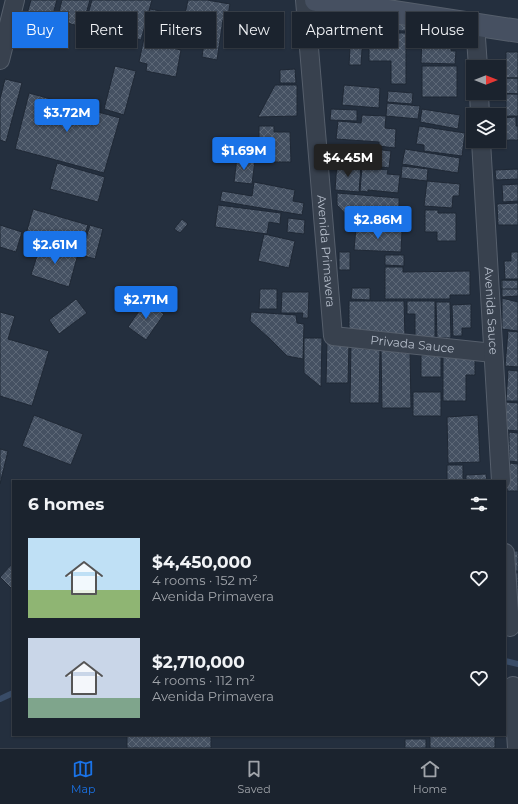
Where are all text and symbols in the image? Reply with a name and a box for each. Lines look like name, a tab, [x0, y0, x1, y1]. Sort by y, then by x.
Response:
chip: Buy	[12, 12, 68, 48]
chip: Rent	[76, 12, 137, 48]
chip: Filters	[145, 12, 216, 48]
chip: New	[224, 12, 284, 48]
chip: Apartment	[292, 12, 398, 48]
chip: House	[406, 12, 478, 48]
north arrow	[466, 60, 506, 100]
map controls	[466, 60, 506, 148]
pin: $3.72M	[34, 99, 100, 133]
text: $3.72M	[43, 104, 91, 120]
button: layers	[466, 108, 506, 148]
pin: $1.69M	[211, 137, 277, 171]
text: $1.69M	[221, 142, 267, 158]
pin: $4.45M	[315, 144, 381, 178]
text: $4.45M	[323, 149, 373, 165]
street label: Avenida Primavera	[314, 194, 339, 308]
pin: $2.86M	[345, 206, 411, 240]
text: $2.86M	[354, 211, 402, 227]
pin: $2.61M	[22, 231, 88, 265]
text: $2.61M	[32, 236, 78, 252]
street label: Avenida Sauce	[481, 266, 502, 355]
pin: $2.71M	[113, 286, 179, 320]
text: $2.71M	[124, 291, 169, 307]
street label: Privada Sauce	[370, 332, 455, 356]
icon: filters	[468, 493, 490, 515]
text: 6 homes	[28, 494, 104, 514]
text: $4,450,000	[152, 552, 252, 572]
icon: home	[60, 554, 108, 602]
icon: heart	[468, 567, 490, 589]
text: 4 rooms · 152 m²	[152, 572, 258, 588]
text: Avenida Primavera	[152, 588, 274, 604]
text: $2,710,000	[152, 652, 245, 672]
icon: home	[60, 654, 108, 702]
icon: heart	[468, 667, 490, 689]
text: 4 rooms · 112 m²	[152, 672, 255, 688]
text: Avenida Primavera	[152, 688, 274, 704]
tab: Map	[71, 758, 96, 796]
tab: Saved	[238, 758, 271, 796]
tab: Home	[413, 758, 447, 796]

